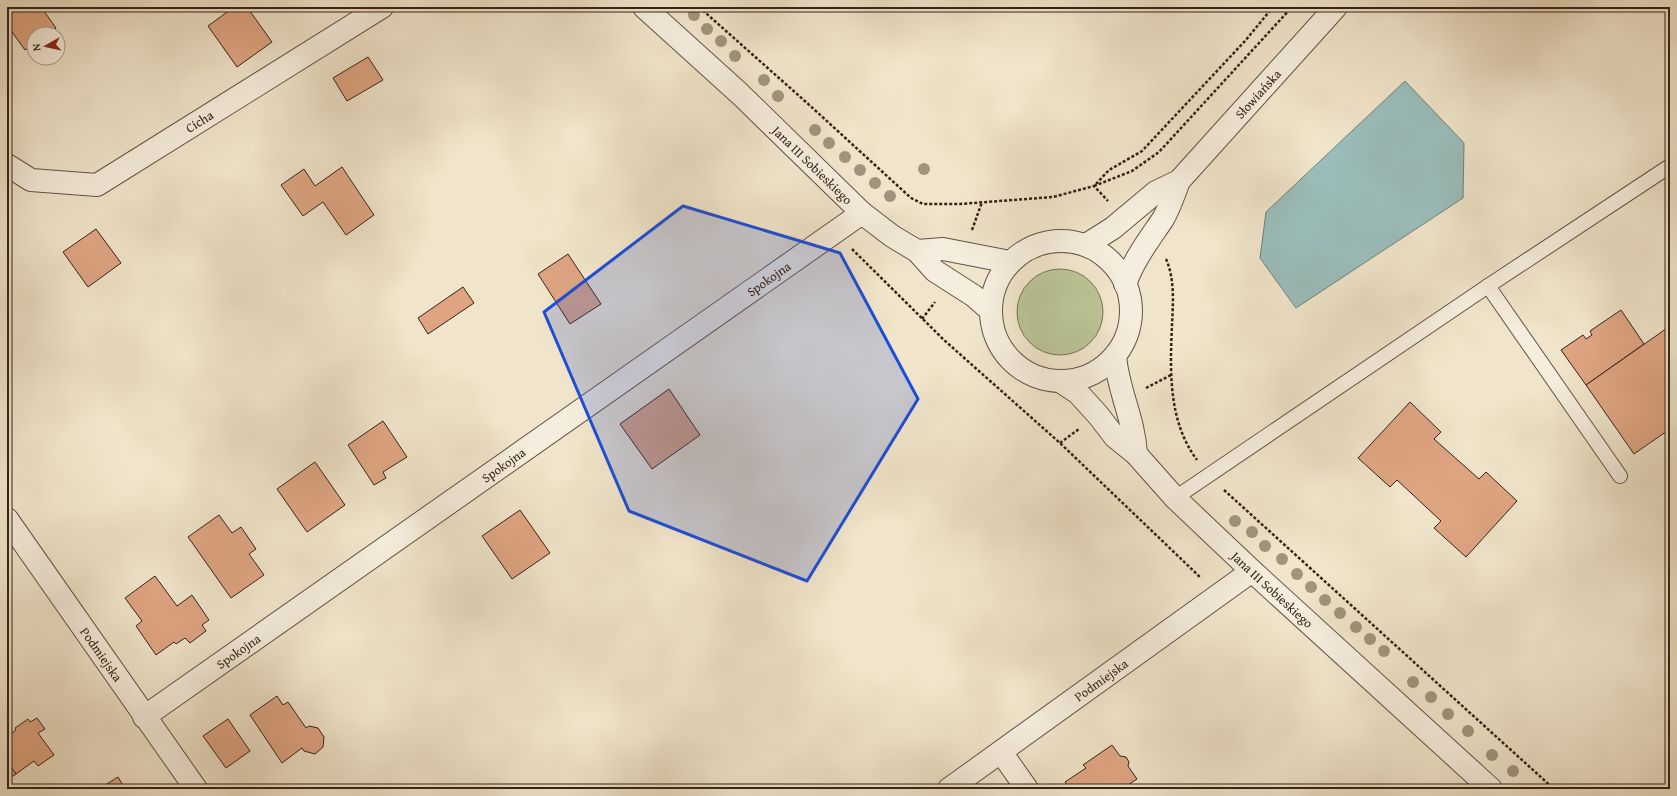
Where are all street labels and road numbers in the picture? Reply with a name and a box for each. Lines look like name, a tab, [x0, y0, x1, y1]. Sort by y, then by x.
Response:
street label: Słowiańska	[1230, 64, 1286, 123]
street label: Cicha	[182, 105, 218, 137]
street label: Jana III Sobieskiego	[767, 120, 857, 209]
street label: Spokojna	[743, 256, 795, 301]
street label: Spokojna	[477, 442, 530, 487]
street label: Jana III Sobieskiego	[1226, 545, 1318, 632]
street label: Podmiejska	[76, 623, 128, 686]
street label: Spokojna	[212, 628, 265, 673]
street label: Podmiejska	[1070, 653, 1132, 706]

